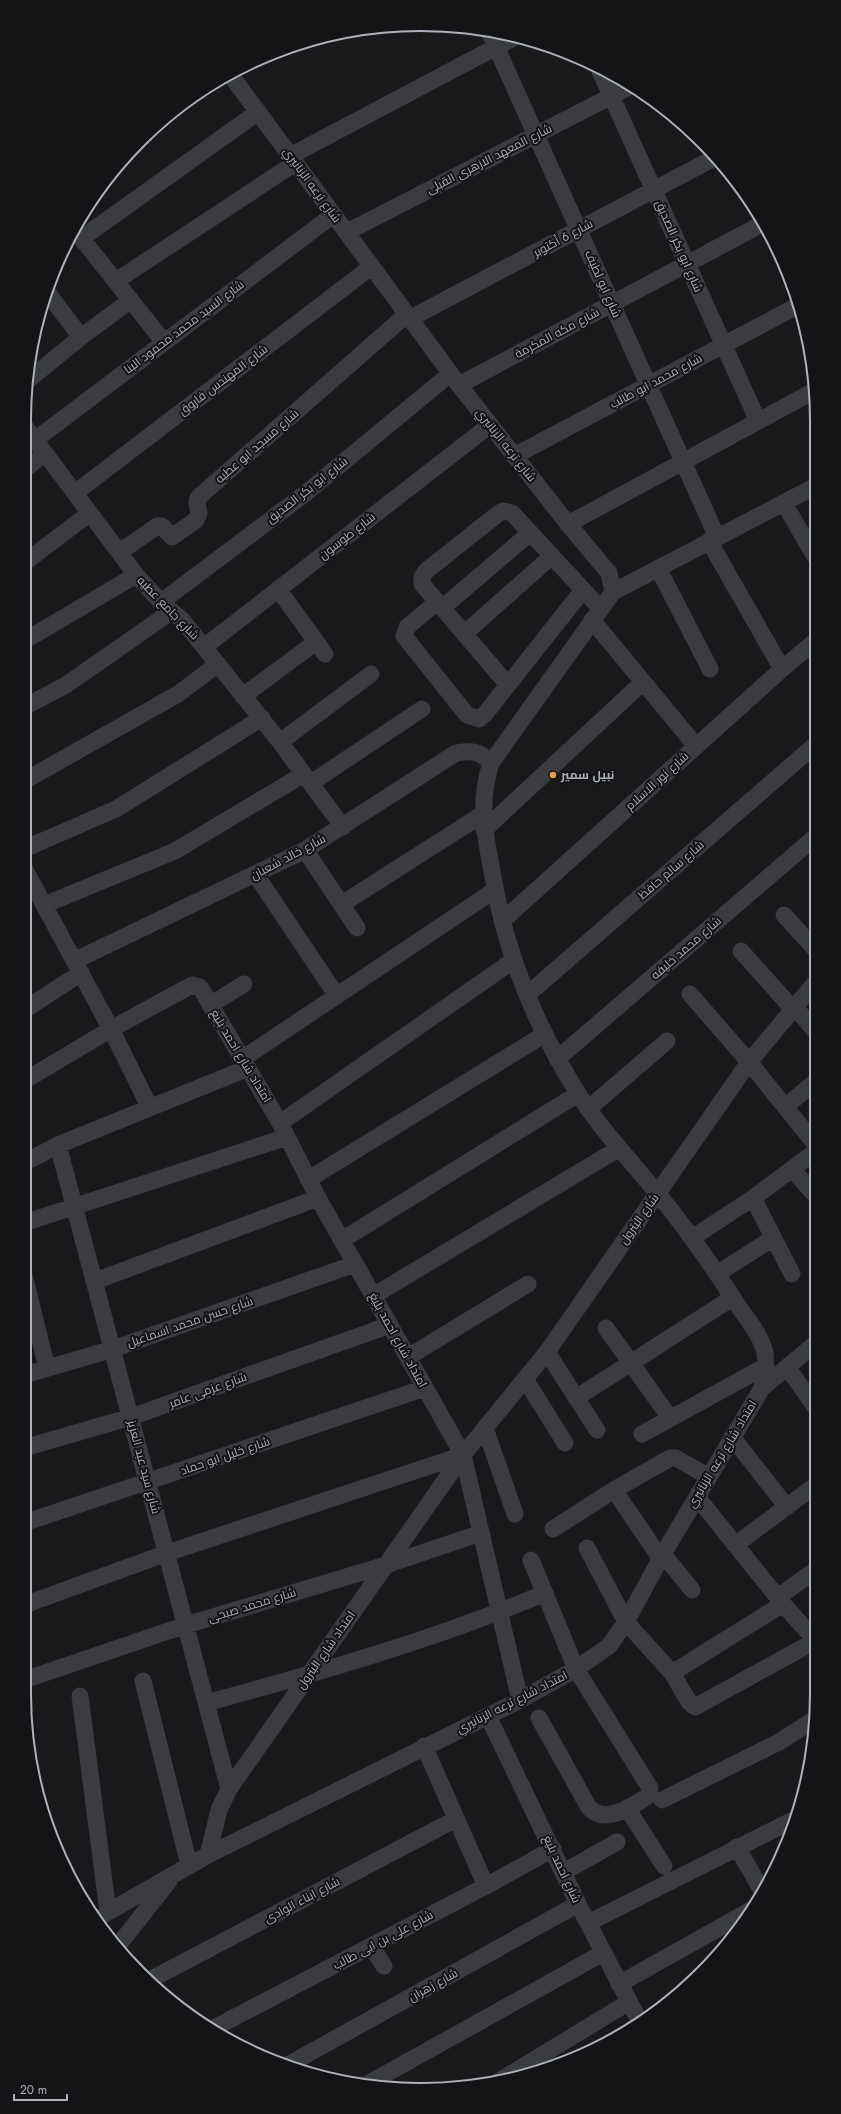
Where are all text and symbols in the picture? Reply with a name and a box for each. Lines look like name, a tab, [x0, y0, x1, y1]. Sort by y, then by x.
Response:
street label: شارع المعهد الازهرى القبلى	[423, 119, 555, 199]
street label: شارع ترعه الزنانيري	[278, 144, 346, 227]
street label: شارع ابو بكر الصديق	[651, 197, 707, 295]
street label: شارع 6 أكتوبر	[529, 215, 596, 262]
street label: شارع ابو لطيف	[580, 247, 626, 321]
street label: شارع السيد محمد محمود البنا	[120, 276, 248, 378]
street label: شارع مكه المكرمة	[511, 303, 603, 363]
street label: شارع المهندس فاروق	[174, 340, 272, 420]
street label: شارع محمد ابو طالب	[607, 349, 706, 413]
street label: شارع ترعه الزنانيري	[471, 404, 541, 486]
street label: شارع مسجد ابو عطيه	[211, 405, 303, 487]
street label: شارع ابو بكر الصديق	[262, 452, 352, 528]
street label: شارع طوسون	[315, 508, 379, 564]
street label: شارع جامع عطيه	[133, 572, 203, 644]
street label: شارع نور الاسلام	[621, 747, 693, 815]
place label: نبيل سمير	[560, 766, 614, 784]
marker: نبيل سمير	[548, 770, 558, 780]
street label: شارع خالد شعبان	[247, 830, 329, 884]
street label: شارع سالم حافظ	[634, 836, 708, 904]
street label: شارع محمد خليفه	[647, 912, 725, 984]
street label: امتداد شارع احمد بليغ	[206, 1006, 276, 1106]
street label: شارع البترول	[615, 1190, 663, 1248]
street label: امتداد شارع احمد بليغ	[364, 1289, 432, 1391]
street label: شارع حسن محمد اسماعيل	[124, 1292, 256, 1352]
street label: شارع عزمى عامر	[166, 1368, 249, 1413]
street label: امتداد شارع ترعه الزنانيري	[683, 1397, 762, 1512]
street label: شارع سيد عبد العزيز	[123, 1417, 165, 1516]
street label: شارع خليل ابو حماد	[178, 1432, 272, 1480]
street label: شارع محمد صبحى	[206, 1583, 298, 1627]
street label: امتداد شارع البترول	[292, 1607, 360, 1693]
street label: امتداد شارع ترعه الزنانيري	[453, 1666, 571, 1739]
street label: شارع احمد بليغ	[538, 1832, 586, 1906]
street label: شارع ابناء الوادى	[261, 1872, 343, 1928]
street label: شارع على بن ابى طالب	[330, 1906, 437, 1974]
street label: شارع زهران	[405, 1964, 461, 2006]
scale bar	[14, 2076, 67, 2102]
text: 20 m	[20, 2081, 47, 2099]

